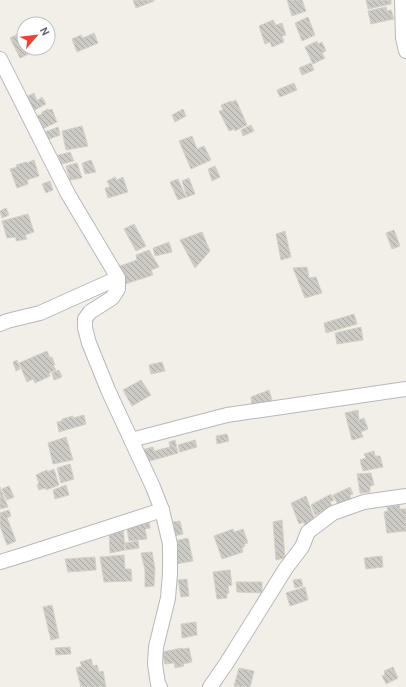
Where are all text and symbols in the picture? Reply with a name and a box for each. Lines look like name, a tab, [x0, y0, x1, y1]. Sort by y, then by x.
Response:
north arrow	[16, 16, 56, 56]
text: N	[37, 25, 53, 38]

